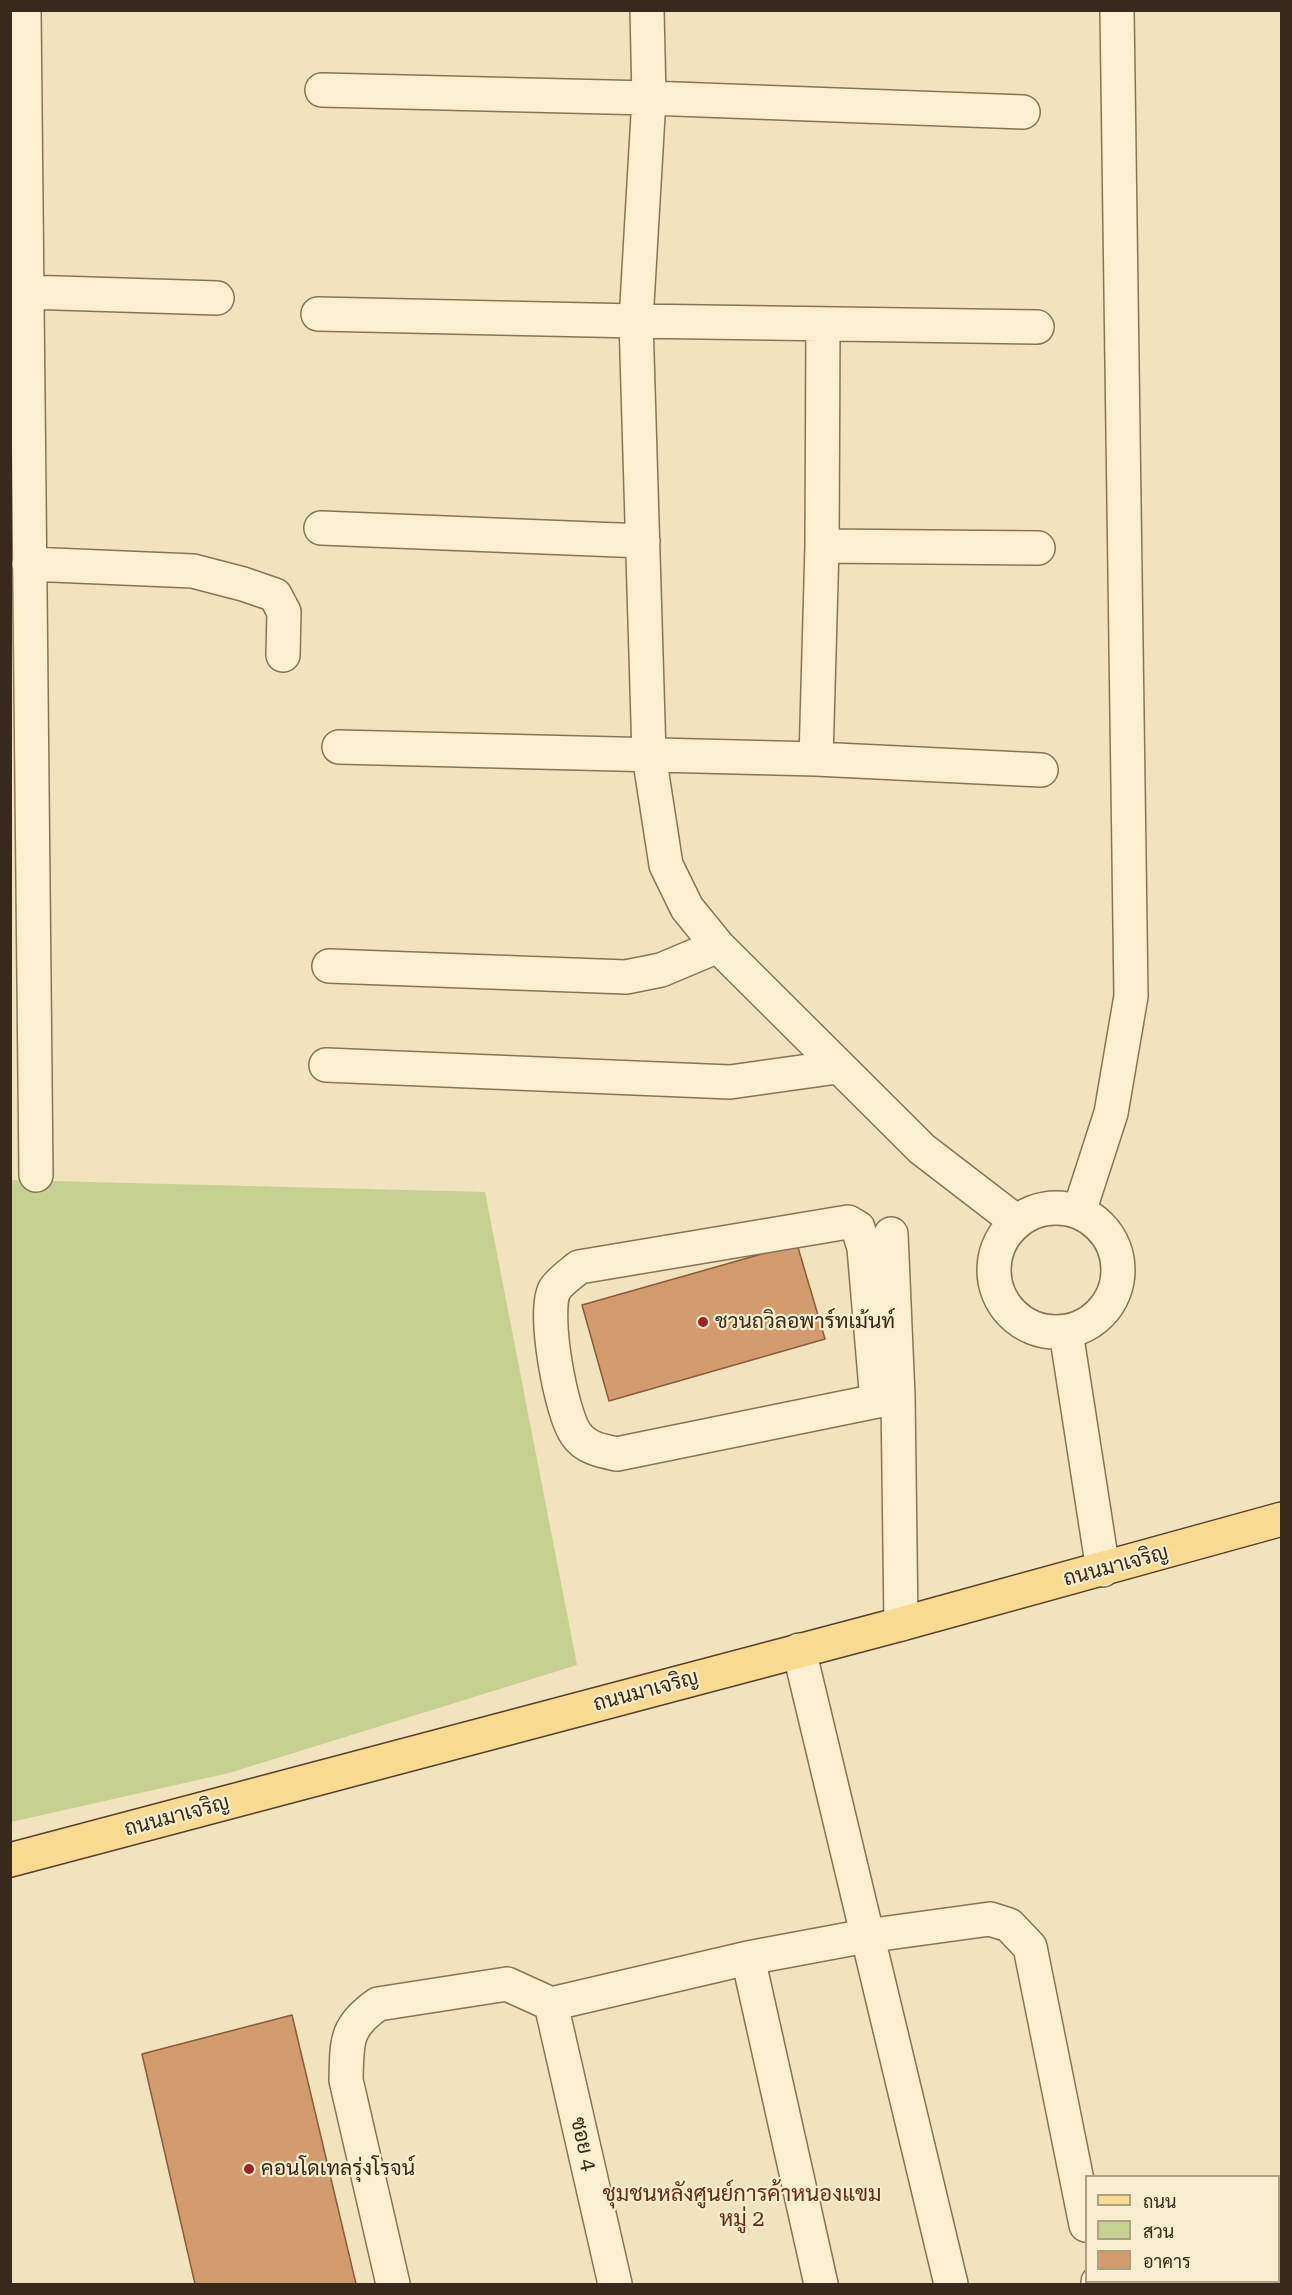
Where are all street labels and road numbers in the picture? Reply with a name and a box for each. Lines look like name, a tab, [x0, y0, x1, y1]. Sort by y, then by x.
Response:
street label: ถนนมาเจริญ	[1061, 1540, 1171, 1592]
street label: ถนนมาเจริญ	[591, 1665, 701, 1717]
street label: ถนนมาเจริญ	[122, 1790, 232, 1842]
street label: ซอย 4	[565, 2115, 601, 2173]

